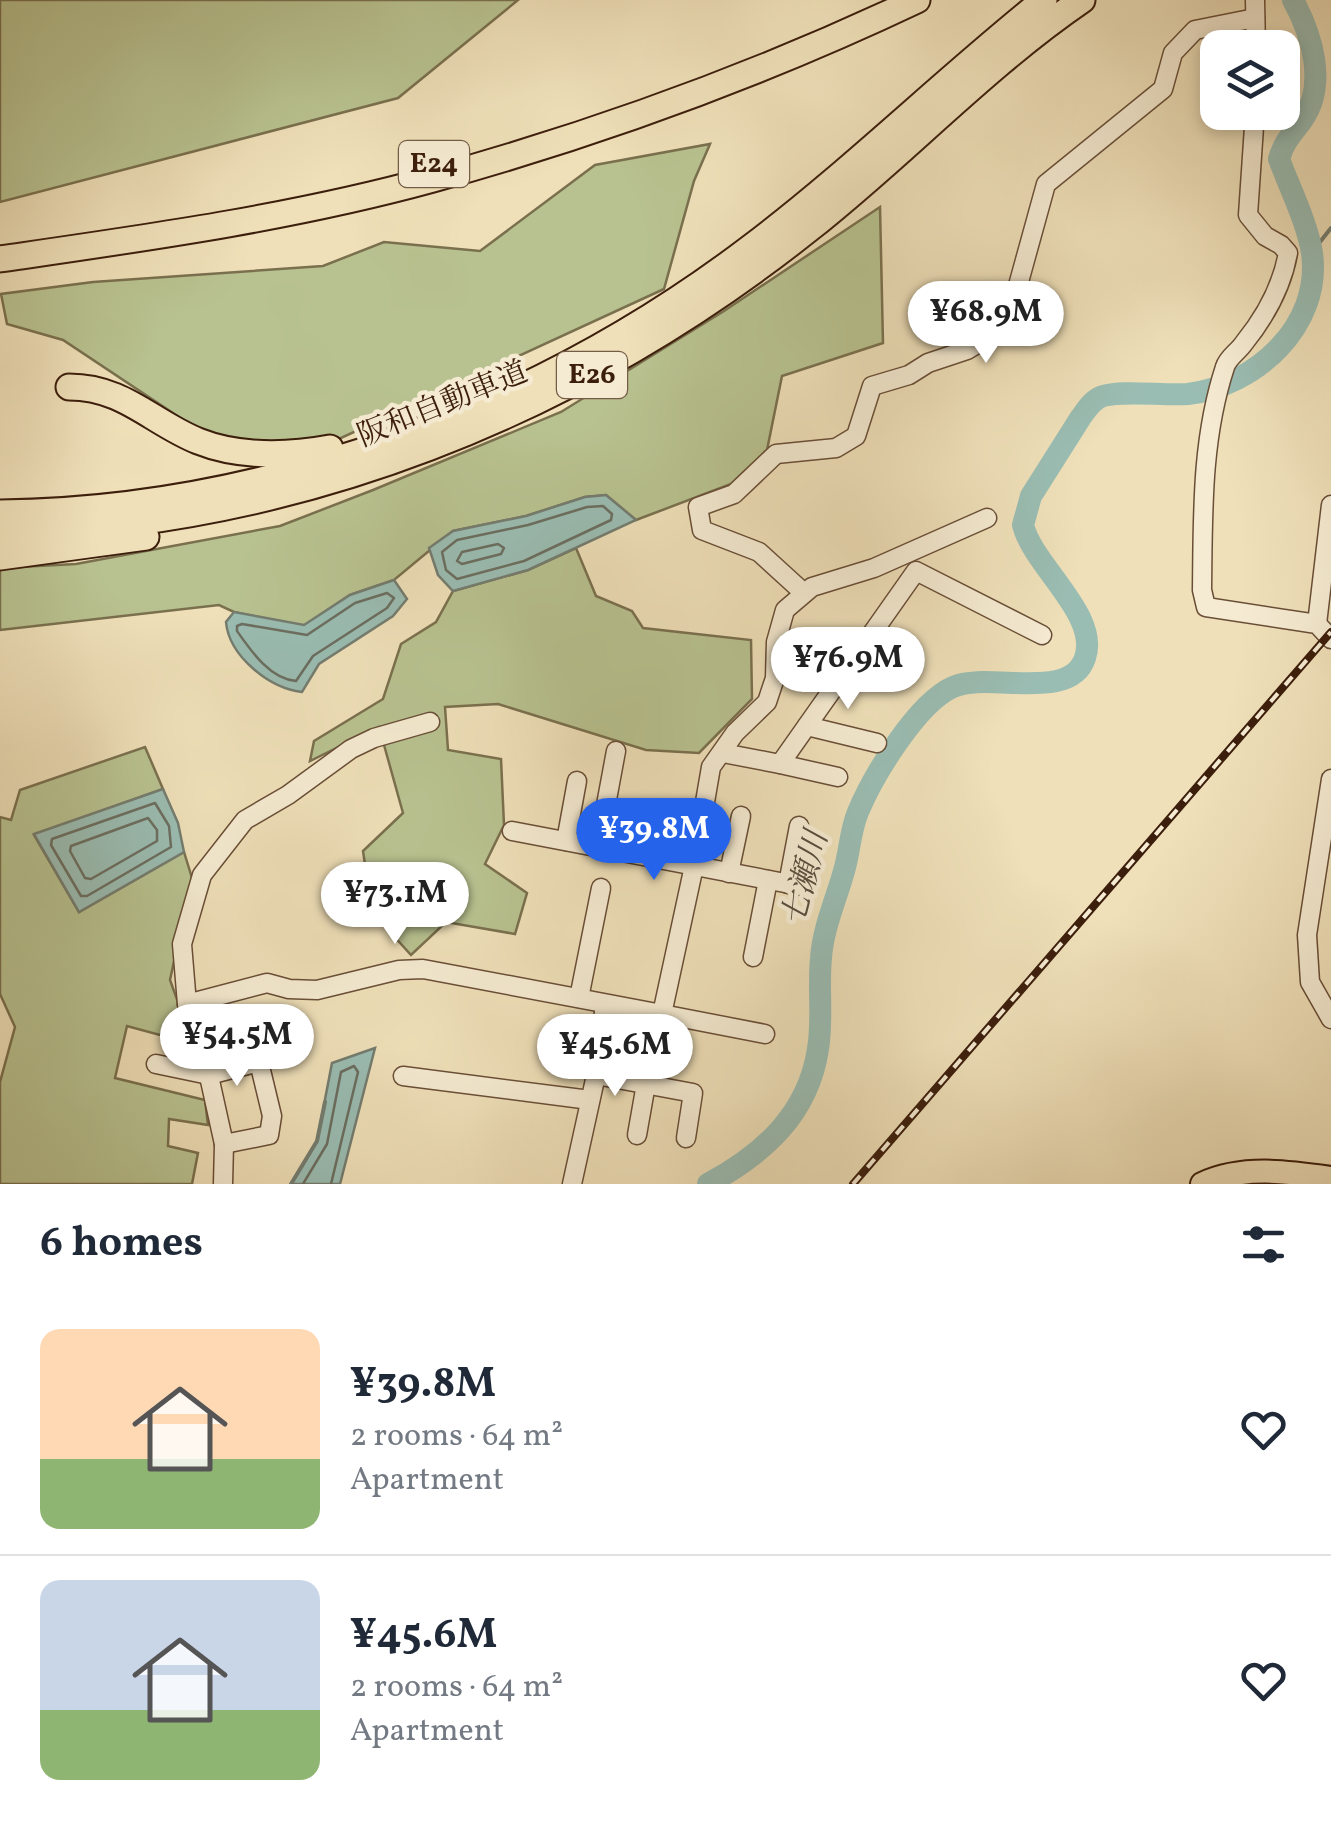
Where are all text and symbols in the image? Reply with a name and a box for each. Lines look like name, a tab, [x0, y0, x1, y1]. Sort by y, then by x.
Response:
map controls	[1200, 30, 1300, 130]
button: layers	[1200, 30, 1300, 130]
road number: E24	[399, 141, 469, 187]
pin: ¥68.9M	[905, 281, 1067, 366]
text: ¥68.9M	[930, 291, 1042, 335]
street label: 阪和自動車道	[352, 352, 534, 458]
road number: E26	[557, 352, 627, 398]
pin: ¥76.9M	[767, 627, 929, 712]
text: ¥76.9M	[793, 637, 903, 681]
pin: ¥39.8M	[573, 798, 735, 883]
text: ¥39.8M	[598, 808, 710, 852]
water label: 七瀬川	[773, 824, 841, 931]
pin: ¥73.1M	[314, 862, 476, 947]
text: ¥73.1M	[343, 872, 447, 916]
pin: ¥54.5M	[156, 1004, 318, 1089]
text: ¥54.5M	[182, 1014, 292, 1058]
pin: ¥45.6M	[534, 1014, 696, 1099]
text: ¥45.6M	[559, 1024, 671, 1068]
text: 6 homes	[40, 1215, 203, 1274]
icon: filters	[1236, 1217, 1291, 1272]
text: ¥39.8M	[350, 1356, 496, 1415]
icon: home	[120, 1369, 240, 1489]
icon: heart	[1236, 1402, 1291, 1457]
text: 2 rooms · 64 m²	[350, 1415, 563, 1459]
text: Apartment	[350, 1459, 504, 1503]
text: ¥45.6M	[350, 1607, 497, 1666]
icon: home	[120, 1620, 240, 1740]
icon: heart	[1236, 1653, 1291, 1708]
text: 2 rooms · 64 m²	[350, 1666, 563, 1710]
text: Apartment	[350, 1710, 504, 1754]

